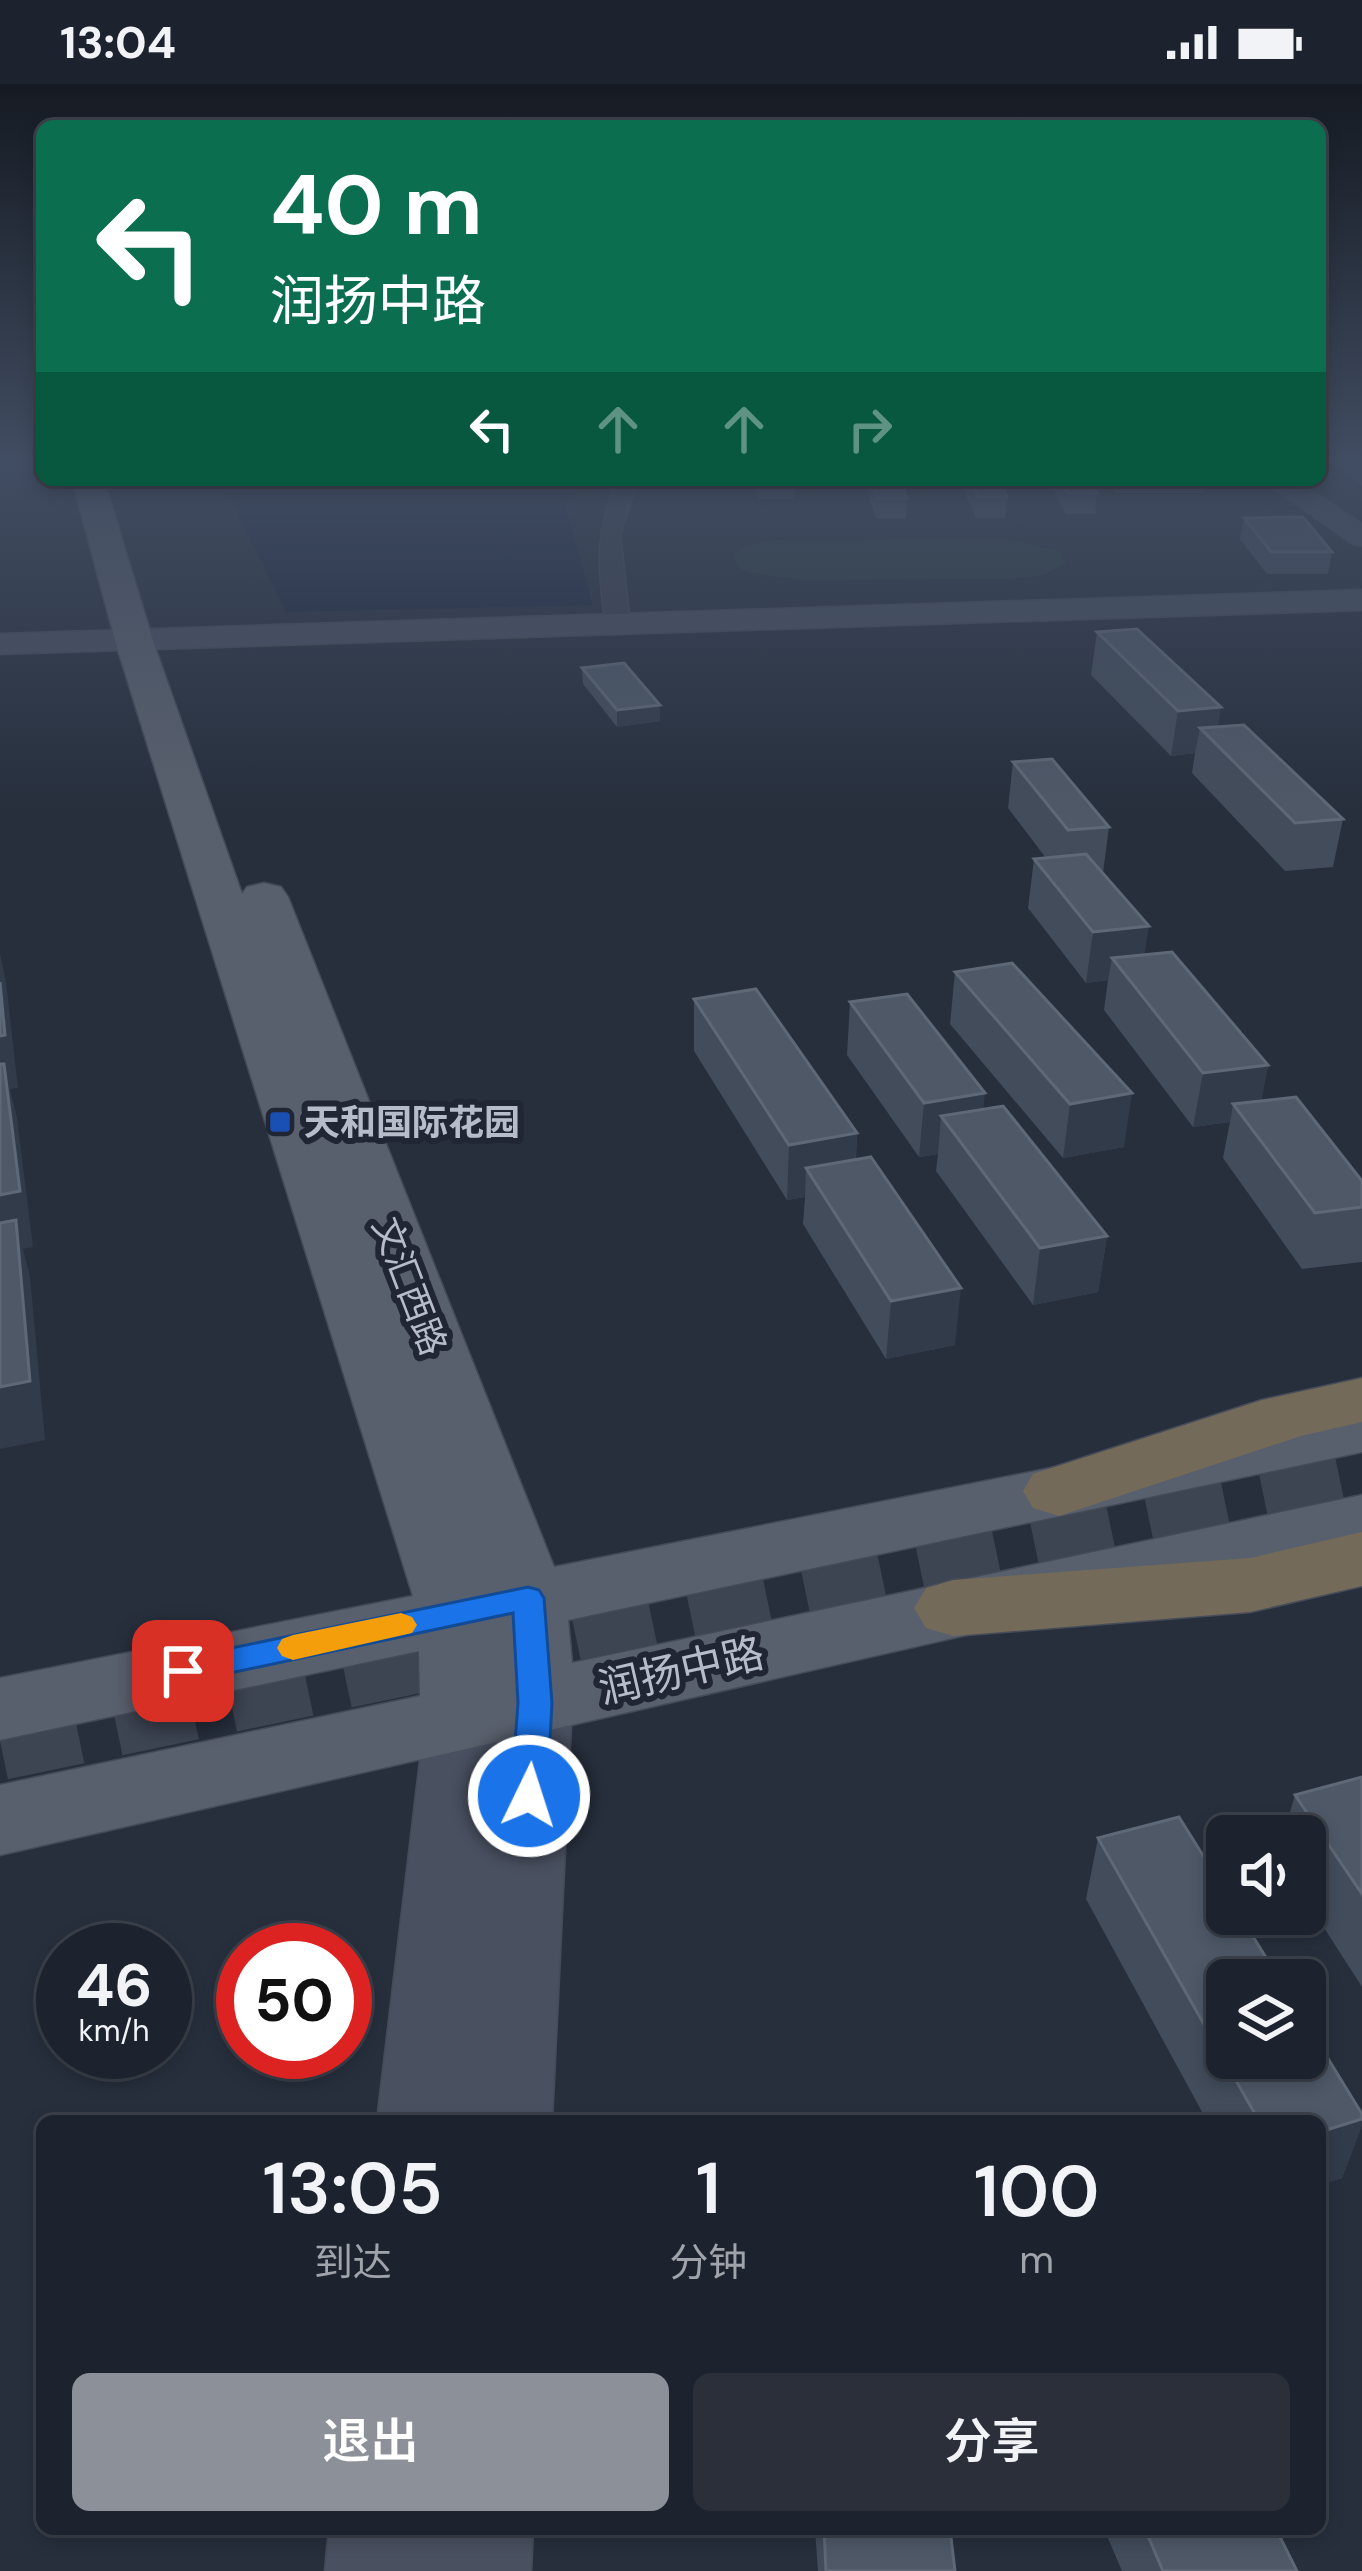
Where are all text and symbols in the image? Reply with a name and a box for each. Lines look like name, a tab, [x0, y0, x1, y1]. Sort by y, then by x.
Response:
text: 13:04	[60, 13, 176, 72]
text: 40 m	[270, 151, 483, 260]
icon: left	[72, 168, 228, 324]
text: 润扬中路	[270, 266, 486, 337]
icon: left	[459, 396, 525, 462]
icon: ahead	[585, 396, 651, 462]
icon: ahead	[711, 396, 777, 462]
icon: right	[837, 396, 903, 462]
place label: 天和国际花园	[304, 1099, 520, 1146]
marker: 天和国际花园	[267, 1109, 293, 1135]
street label: 文汇西路	[362, 1211, 457, 1362]
pin	[132, 1620, 234, 1722]
street label: 润扬中路	[593, 1625, 769, 1716]
icon: arrive	[150, 1638, 216, 1704]
position arrow	[466, 1733, 592, 1859]
map controls	[1206, 1815, 1326, 2079]
button: sound	[1206, 1815, 1326, 1935]
speed limit sign: 50	[216, 1923, 372, 2079]
text: 46	[75, 1946, 153, 2025]
button: layers	[1206, 1959, 1326, 2079]
text: km/h	[79, 2011, 149, 2050]
text: 13:05	[263, 2142, 443, 2235]
text: 1	[696, 2142, 721, 2235]
text: 100	[974, 2145, 1099, 2238]
text: m	[1019, 2234, 1054, 2285]
text: 到达	[314, 2237, 392, 2288]
text: 分钟	[669, 2237, 747, 2288]
button: 退出	[72, 2373, 669, 2511]
button: 分享	[693, 2373, 1290, 2511]

